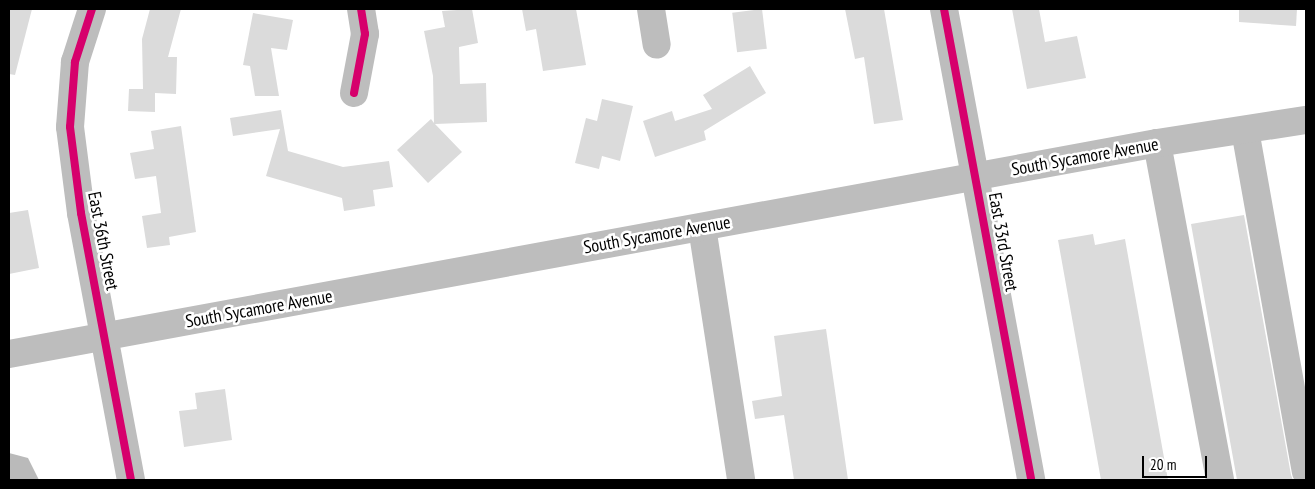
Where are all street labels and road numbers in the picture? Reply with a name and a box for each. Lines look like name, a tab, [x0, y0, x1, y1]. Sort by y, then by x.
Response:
street label: South Sycamore Avenue	[1010, 133, 1160, 181]
street label: East 36th Street	[83, 190, 123, 292]
street label: East 33rd Street	[984, 191, 1022, 293]
street label: South Sycamore Avenue	[582, 211, 732, 259]
street label: South Sycamore Avenue	[184, 285, 334, 333]

